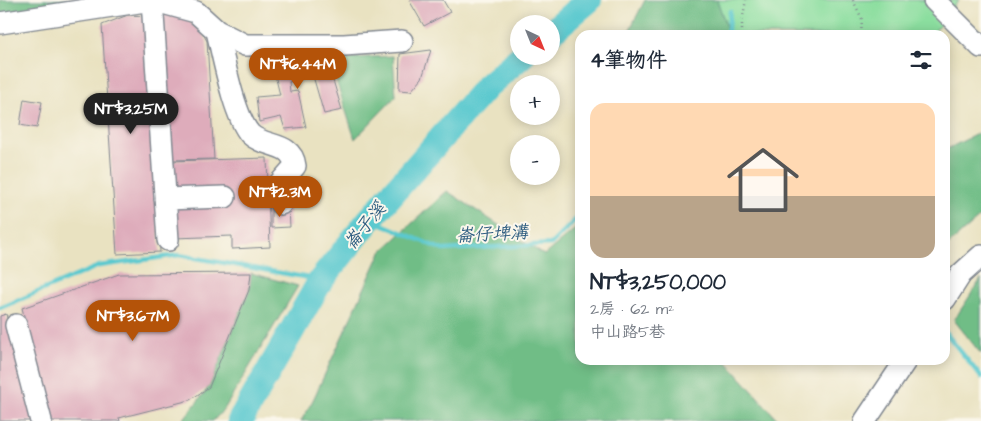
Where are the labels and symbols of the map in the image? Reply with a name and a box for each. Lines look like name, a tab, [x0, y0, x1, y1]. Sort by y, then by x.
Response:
north arrow	[510, 15, 560, 65]
pin: NT$6.44M	[246, 48, 350, 90]
pin: NT$3.25M	[79, 92, 183, 135]
pin: NT$2.3M	[234, 176, 326, 218]
water label: 崙子溪	[338, 196, 392, 255]
water label: 崙仔埤溝	[455, 220, 531, 248]
pin: NT$3.67M	[81, 300, 185, 342]

